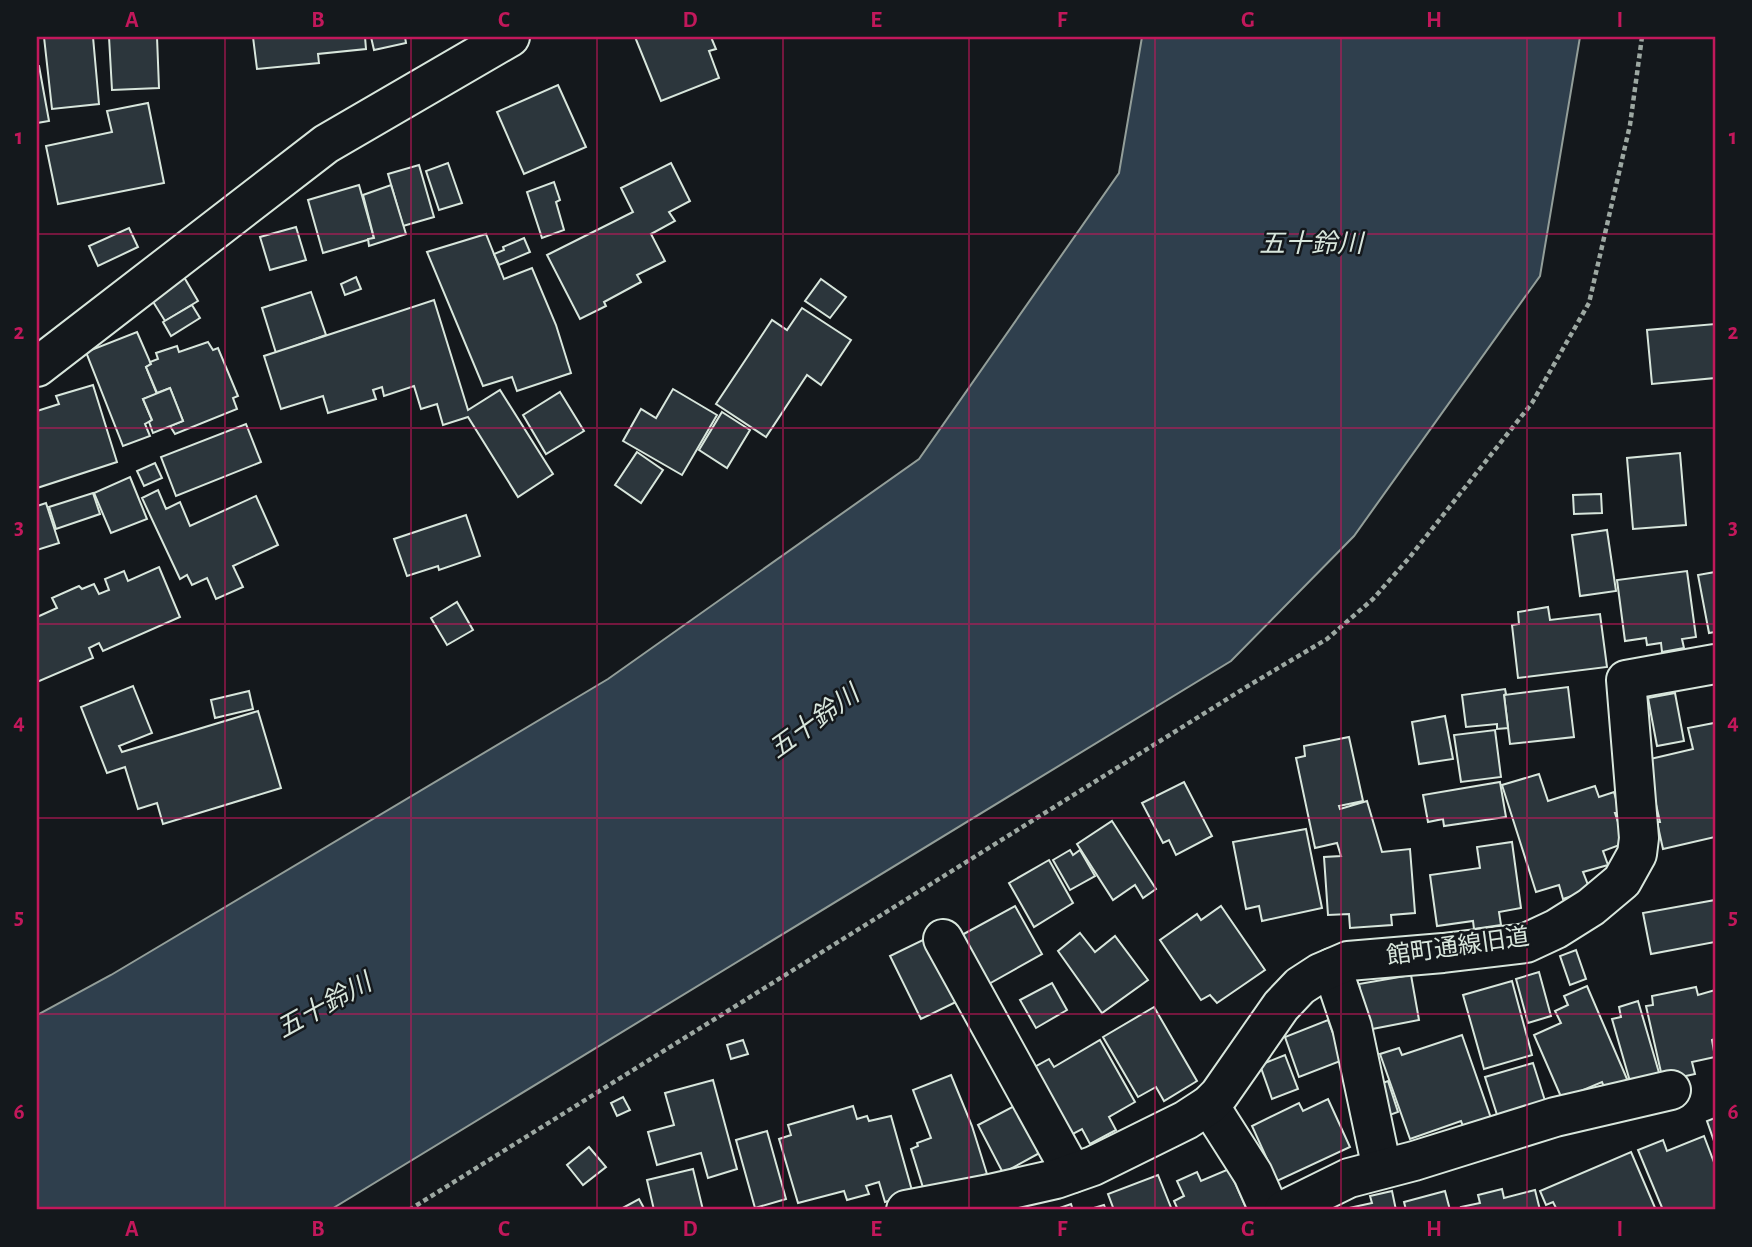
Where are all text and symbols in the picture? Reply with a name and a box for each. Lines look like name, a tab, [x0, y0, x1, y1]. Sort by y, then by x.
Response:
text: A	[125, 9, 139, 32]
text: B	[311, 9, 325, 32]
text: C	[498, 9, 510, 32]
text: D	[682, 9, 698, 32]
text: E	[870, 9, 882, 32]
text: F	[1057, 9, 1068, 32]
text: G	[1241, 9, 1255, 32]
text: H	[1426, 9, 1442, 32]
text: I	[1617, 9, 1623, 32]
text: 1	[15, 126, 23, 149]
text: 1	[1729, 126, 1737, 149]
water label: 五十鈴川	[1259, 230, 1366, 257]
text: 2	[14, 321, 25, 344]
text: 2	[1728, 321, 1739, 344]
text: 3	[14, 516, 24, 539]
text: 3	[1728, 516, 1738, 539]
water label: 五十鈴川	[764, 678, 866, 763]
text: 4	[13, 711, 25, 734]
text: 4	[1727, 711, 1739, 734]
text: 5	[14, 906, 24, 929]
text: 5	[1728, 906, 1738, 929]
street label: 館町通線旧道	[1385, 923, 1531, 969]
water label: 五十鈴川	[272, 967, 378, 1043]
text: 6	[13, 1101, 25, 1124]
text: 6	[1727, 1101, 1739, 1124]
text: A	[125, 1218, 139, 1241]
text: B	[311, 1218, 325, 1241]
text: C	[498, 1218, 510, 1241]
text: D	[682, 1218, 698, 1241]
text: E	[870, 1218, 882, 1241]
text: F	[1057, 1218, 1068, 1241]
text: G	[1241, 1218, 1255, 1241]
text: H	[1426, 1218, 1442, 1241]
text: I	[1617, 1218, 1623, 1241]

